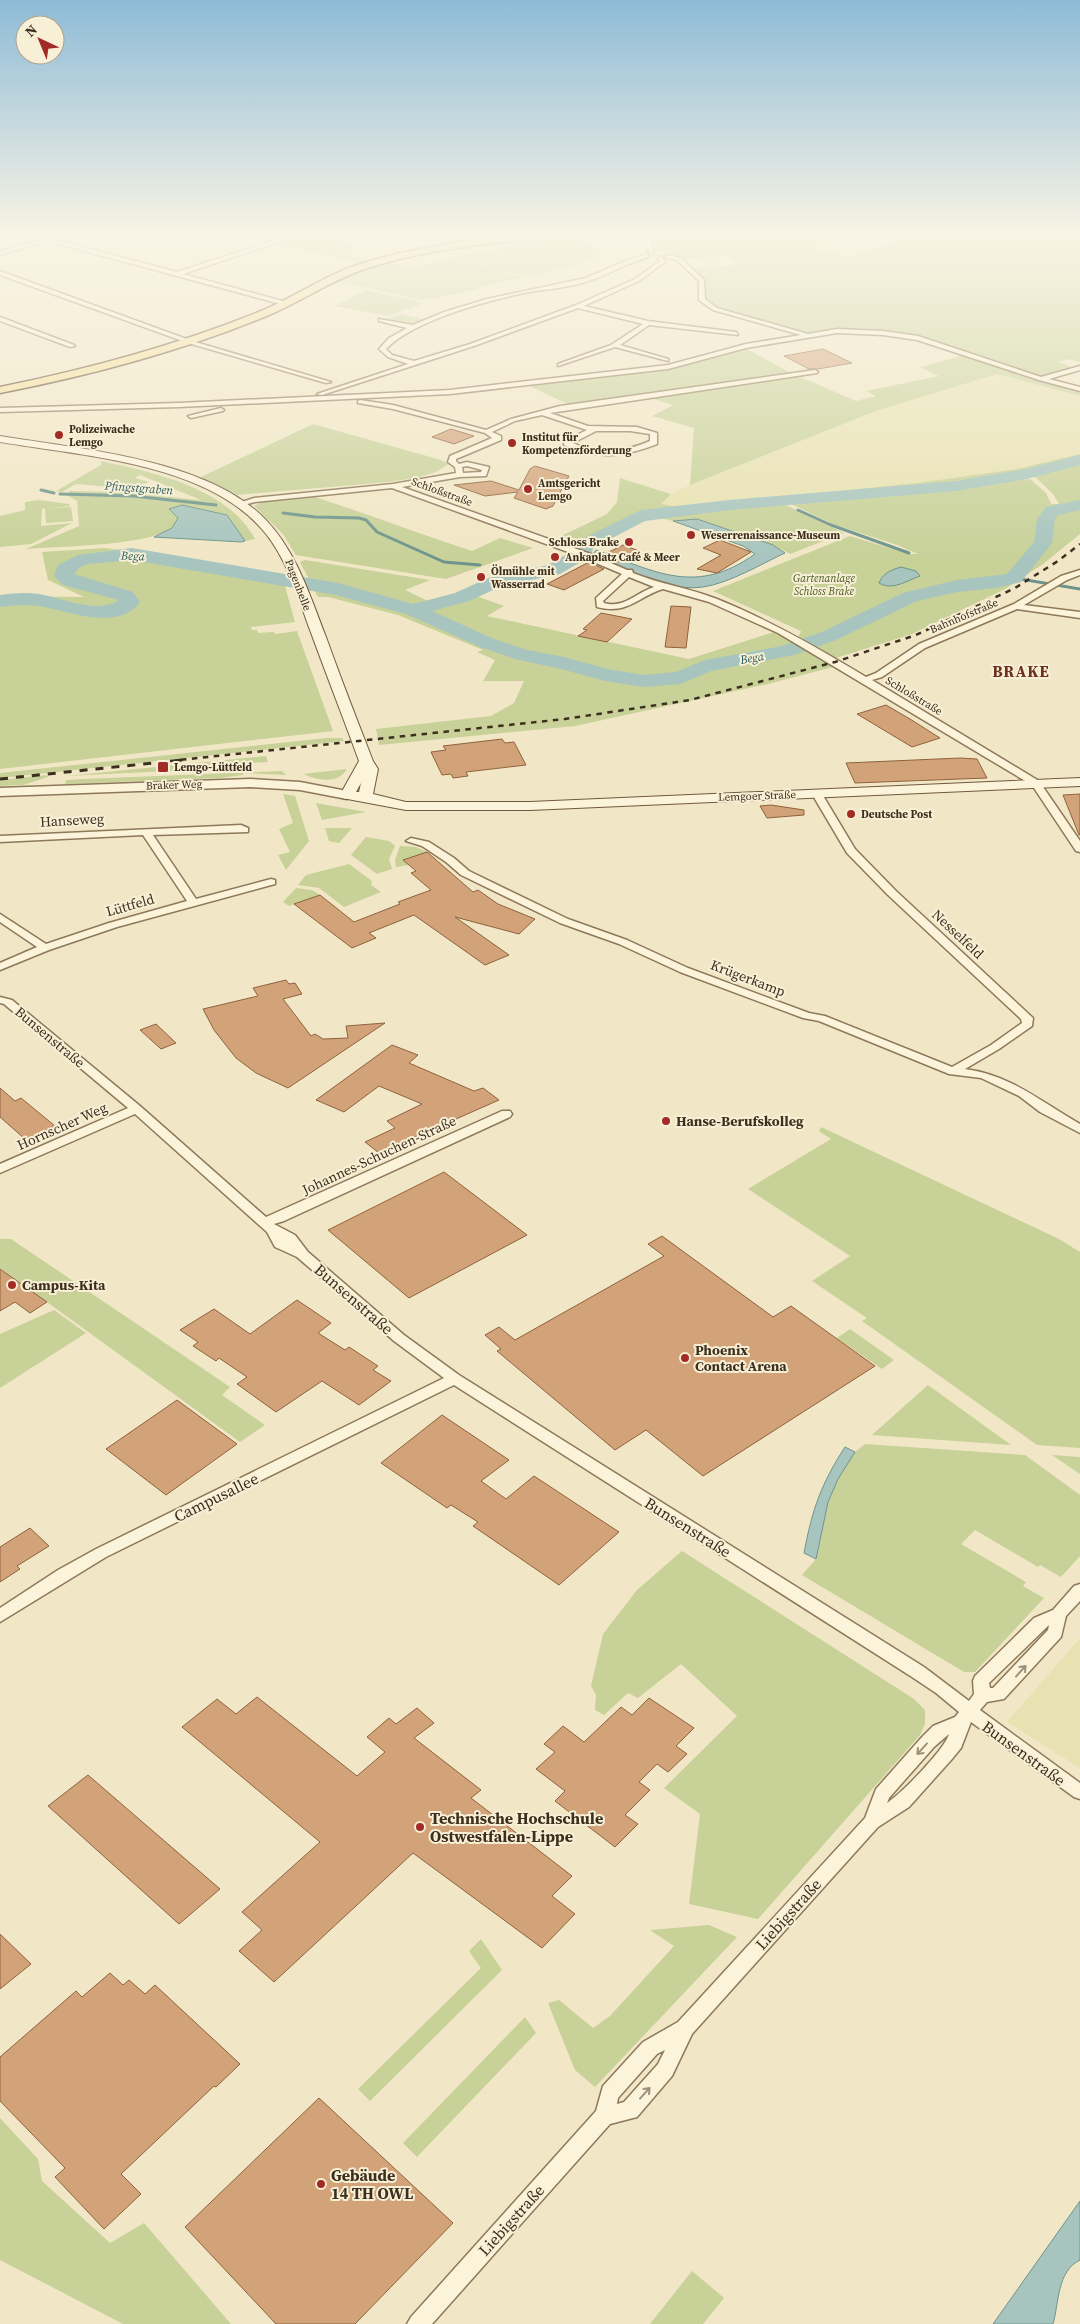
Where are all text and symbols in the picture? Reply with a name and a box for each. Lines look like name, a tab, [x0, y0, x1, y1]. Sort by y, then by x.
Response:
north arrow	[15, 15, 65, 65]
text: N	[20, 20, 42, 41]
place label: Polizeiwache Lemgo	[69, 422, 135, 450]
marker: Polizeiwache Lemgo	[53, 429, 65, 441]
place label: Institut für Kompetenzförderung	[522, 430, 632, 458]
marker: Institut für Kompetenzförderung	[506, 437, 518, 449]
street label: Schloßstraße	[409, 474, 475, 510]
place label: Amtsgericht Lemgo	[538, 476, 602, 504]
water label: Pfingstgraben	[103, 478, 174, 498]
marker: Amtsgericht Lemgo	[522, 483, 534, 495]
place label: Weserrenaissance-Museum	[701, 528, 840, 543]
marker: Weserrenaissance-Museum	[685, 529, 697, 541]
place label: Schloss Brake	[549, 535, 619, 550]
marker: Schloss Brake	[623, 536, 635, 548]
water label: Bega	[120, 548, 146, 564]
place label: Ankaplatz Café & Meer	[565, 550, 681, 565]
marker: Ankaplatz Café & Meer	[549, 551, 561, 563]
street label: Pagenhelle	[281, 557, 315, 613]
place label: Ölmühle mit Wasserrad	[491, 564, 556, 592]
marker: Ölmühle mit Wasserrad	[475, 571, 487, 583]
park label: Gartenanlage Schloss Brake	[793, 571, 856, 599]
street label: Bahnhofstraße	[927, 595, 1001, 637]
water label: Bega	[738, 648, 766, 668]
district label: BRAKE	[992, 660, 1050, 682]
street label: Schloßstraße	[883, 673, 946, 719]
marker: Lemgo-Lüttfeld	[156, 760, 170, 774]
place label: Lemgo-Lüttfeld	[174, 760, 253, 775]
street label: Braker Weg	[146, 777, 203, 793]
street label: Lemgoer Straße	[718, 787, 797, 805]
place label: Deutsche Post	[861, 807, 933, 822]
street label: Hanseweg	[39, 808, 105, 832]
marker: Deutsche Post	[845, 808, 857, 820]
street label: Lüttfeld	[104, 889, 156, 921]
street label: Nesselfeld	[928, 905, 988, 963]
street label: Krügerkamp	[708, 955, 788, 1001]
street label: Bunsenstraße	[11, 1002, 89, 1072]
street label: Hornscher Weg	[14, 1097, 110, 1155]
street label: Johannes-Schuchen-Straße	[298, 1110, 459, 1200]
place label: Hanse-Berufskolleg	[676, 1111, 804, 1131]
marker: Hanse-Berufskolleg	[660, 1115, 672, 1127]
street label: Bunsenstraße	[310, 1259, 398, 1339]
place label: Campus-Kita	[22, 1275, 106, 1295]
marker: Campus-Kita	[6, 1279, 18, 1291]
place label: Phoenix Contact Arena	[695, 1340, 787, 1376]
marker: Phoenix Contact Arena	[679, 1352, 691, 1364]
street label: Campusallee	[170, 1467, 262, 1527]
street label: Bunsenstraße	[641, 1492, 735, 1562]
one-way arrow	[1015, 1665, 1026, 1678]
street label: Bunsenstraße	[978, 1715, 1070, 1791]
one-way arrow	[916, 1743, 928, 1756]
place label: Technische Hochschule Ostwestfalen-Lippe	[430, 1807, 603, 1847]
marker: Technische Hochschule Ostwestfalen-Lippe	[414, 1821, 426, 1833]
street label: Liebigstraße	[750, 1874, 826, 1954]
one-way arrow	[639, 2086, 651, 2099]
place label: Gebäude 14 TH OWL	[331, 2164, 413, 2204]
marker: Gebäude 14 TH OWL	[315, 2178, 327, 2190]
street label: Liebigstraße	[473, 2180, 549, 2260]

